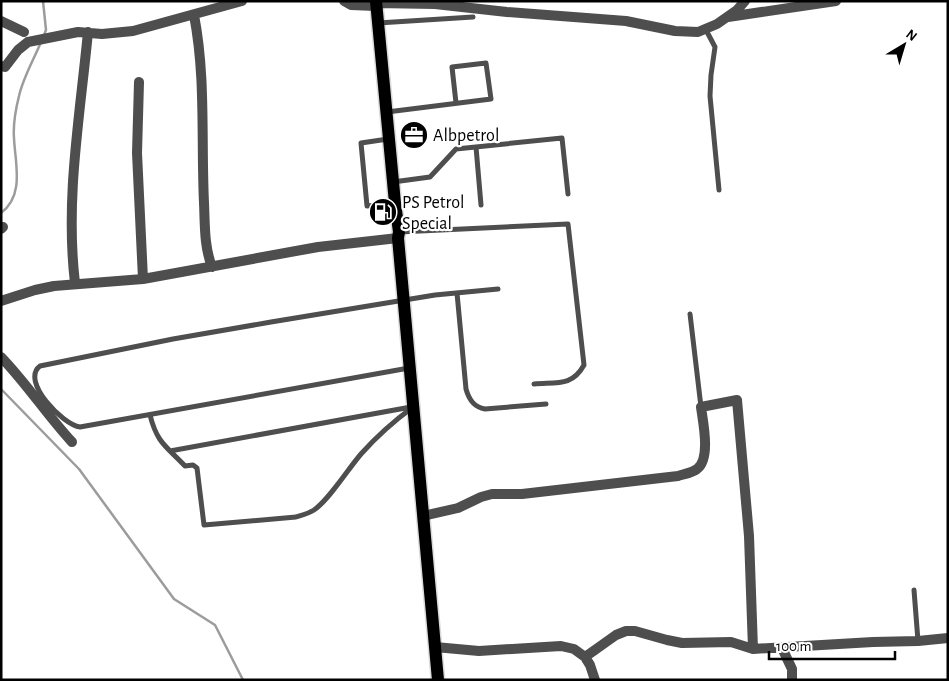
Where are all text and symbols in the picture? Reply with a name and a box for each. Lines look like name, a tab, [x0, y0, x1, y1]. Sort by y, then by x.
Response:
north arrow	[879, 20, 929, 70]
text: N	[903, 27, 920, 44]
office icon: Albpetrol	[399, 120, 429, 150]
place label: Albpetrol	[433, 127, 499, 145]
place label: PS Petrol Special	[402, 194, 465, 233]
fuel station icon: PS Petrol Special	[368, 197, 398, 227]
scale bar	[769, 628, 895, 660]
text: 100 m	[776, 639, 811, 654]

